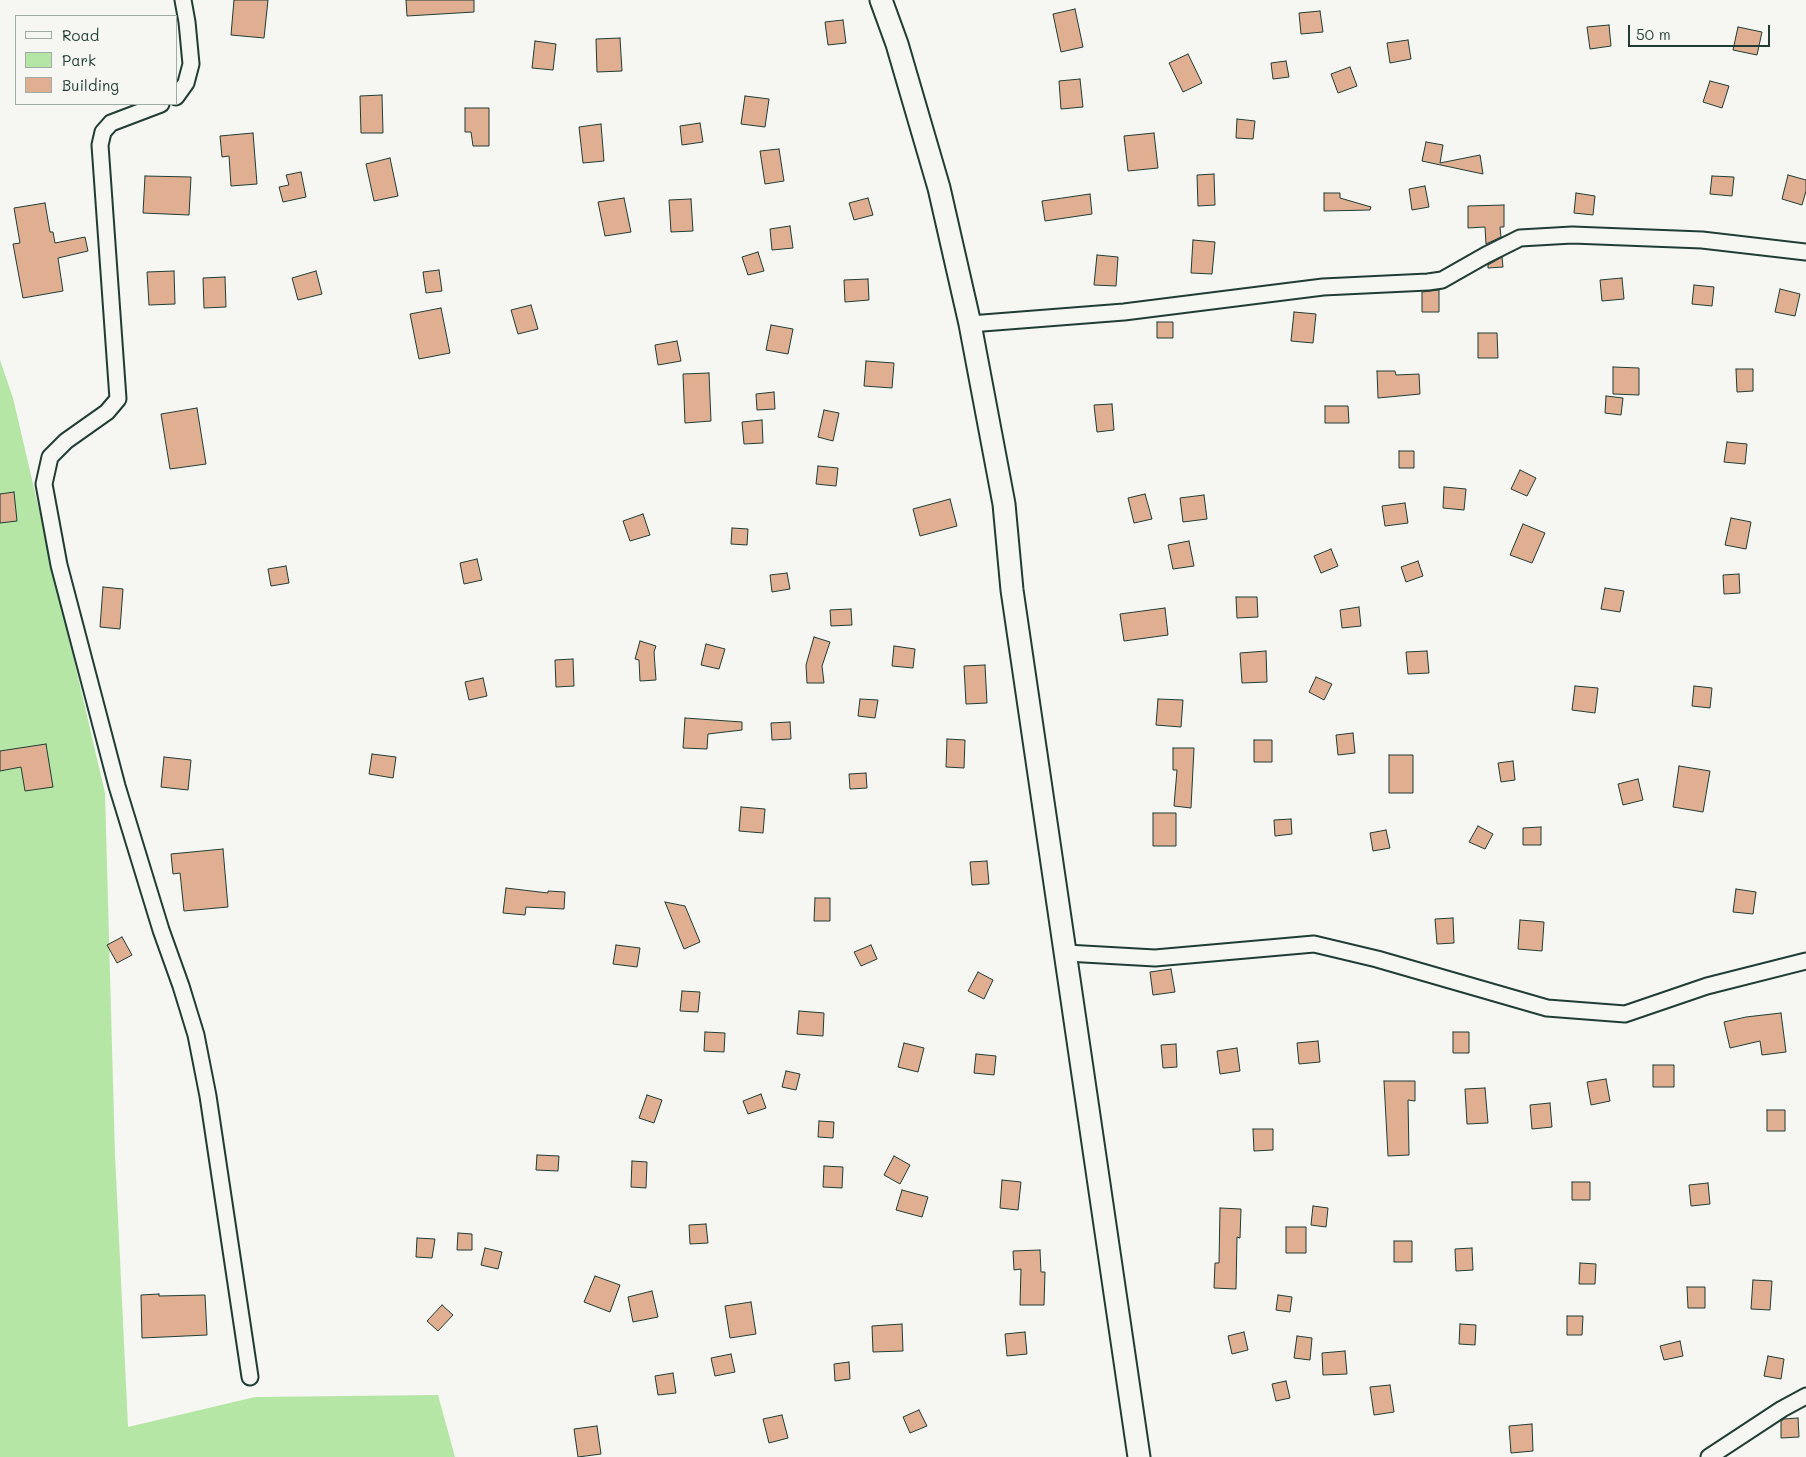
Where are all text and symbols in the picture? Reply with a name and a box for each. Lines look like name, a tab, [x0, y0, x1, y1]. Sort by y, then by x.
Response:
legend	[15, 15, 178, 105]
scale bar	[1631, 15, 1774, 47]
text: 50 m	[1636, 24, 1671, 44]
text: Road	[62, 25, 99, 45]
text: Park	[62, 50, 96, 70]
text: Building	[62, 75, 119, 95]

